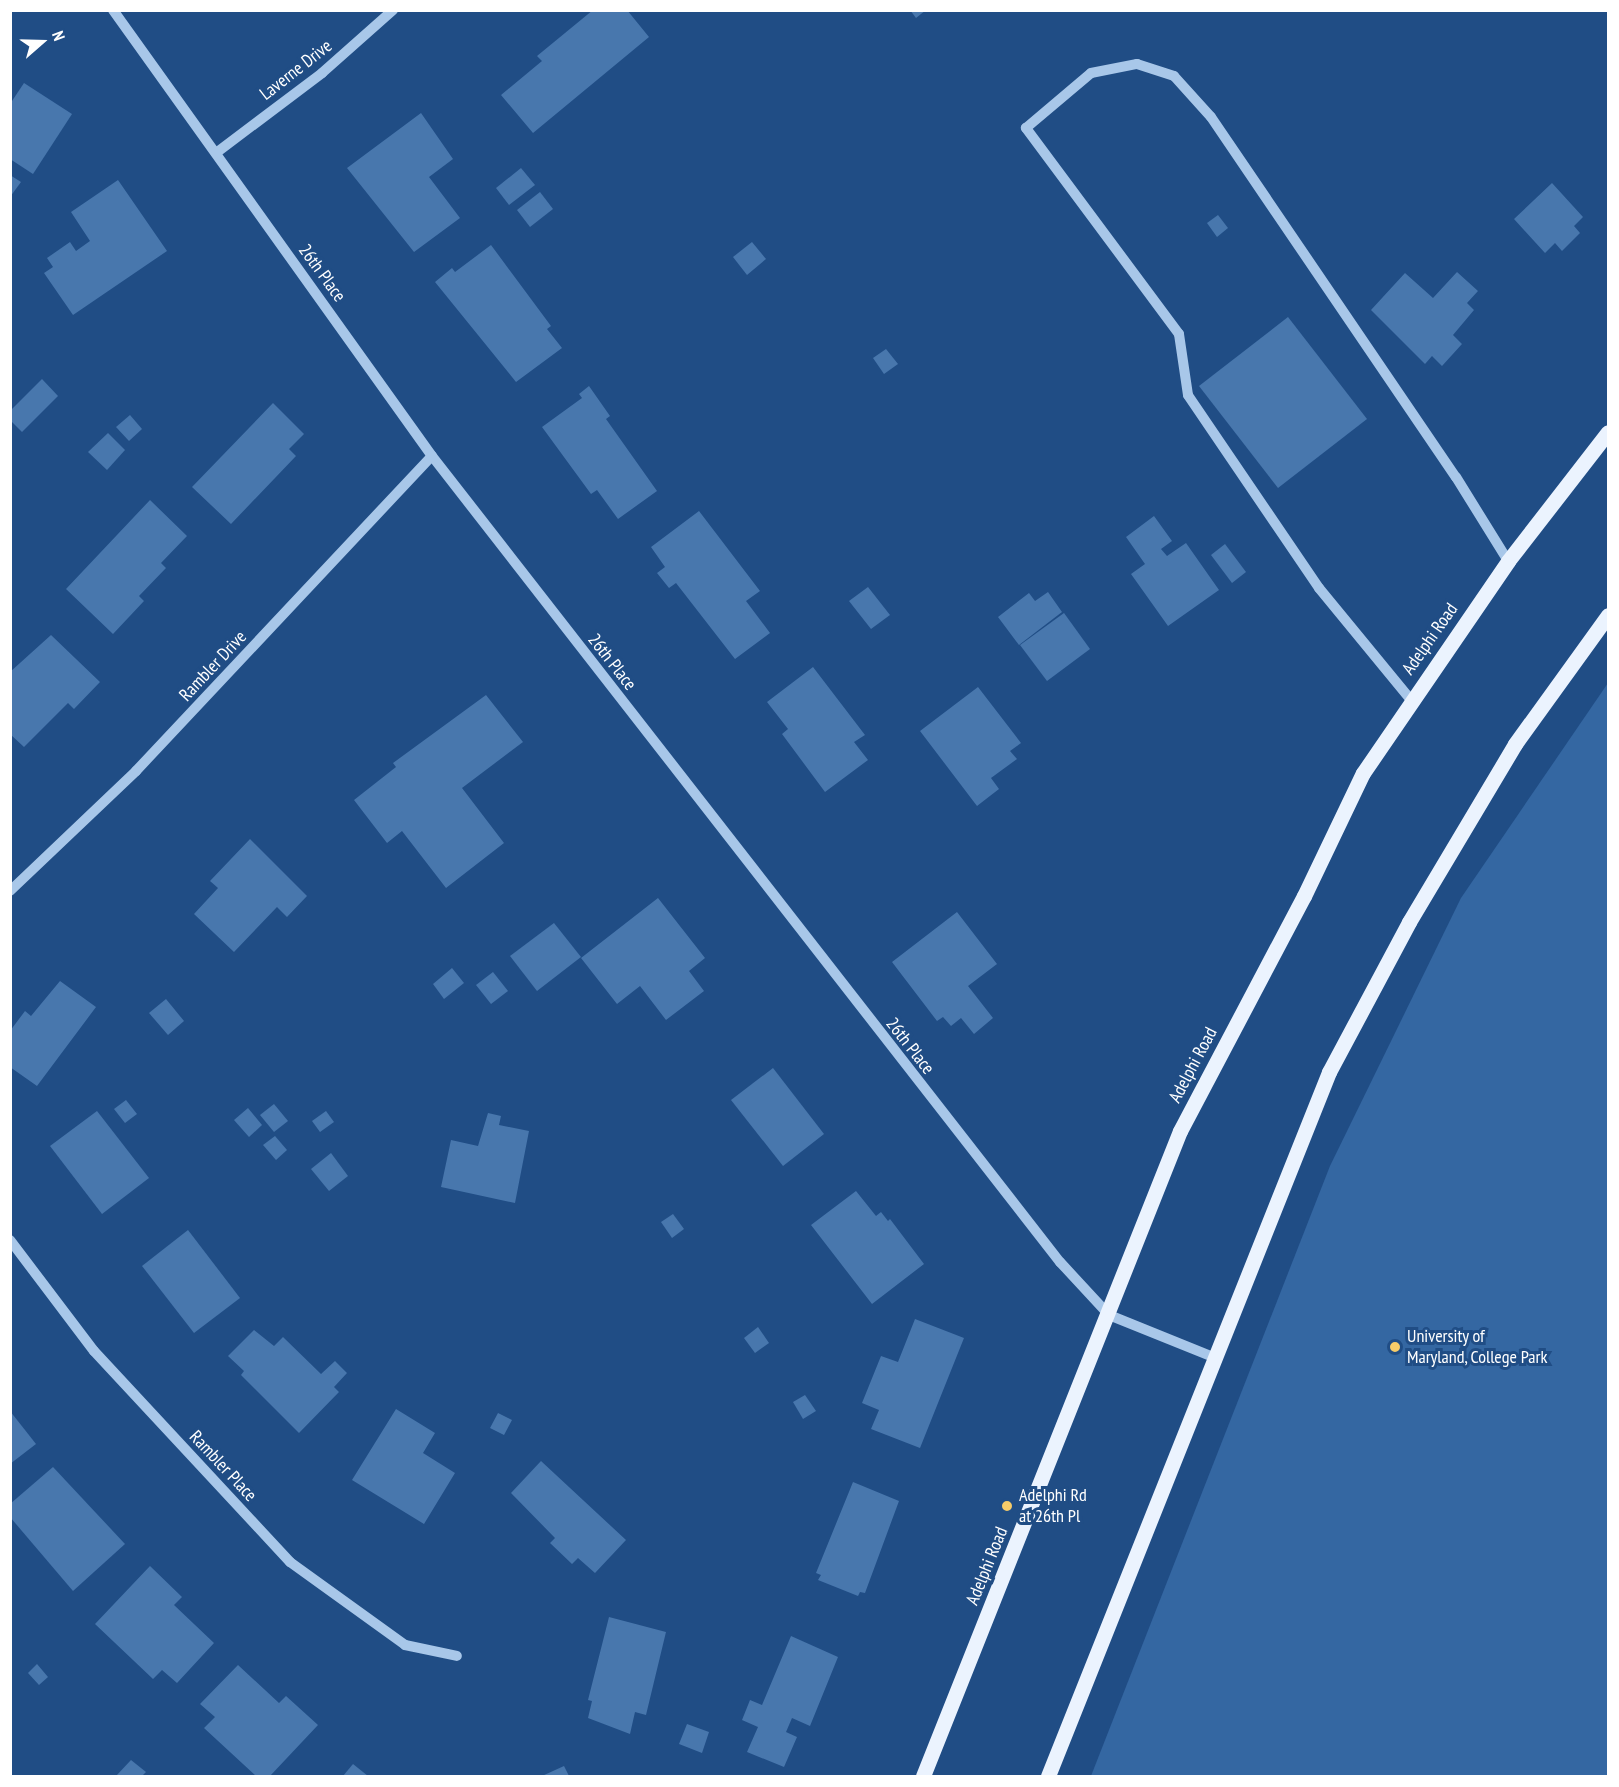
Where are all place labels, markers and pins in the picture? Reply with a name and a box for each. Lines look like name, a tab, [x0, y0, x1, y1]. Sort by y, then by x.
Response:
place label: University of Maryland, College Park	[1407, 1326, 1549, 1368]
marker: University of Maryland, College Park	[1388, 1340, 1402, 1354]
place label: Adelphi Rd at 26th Pl	[1019, 1485, 1087, 1528]
marker: Adelphi Rd at 26th Pl	[1000, 1499, 1014, 1513]

